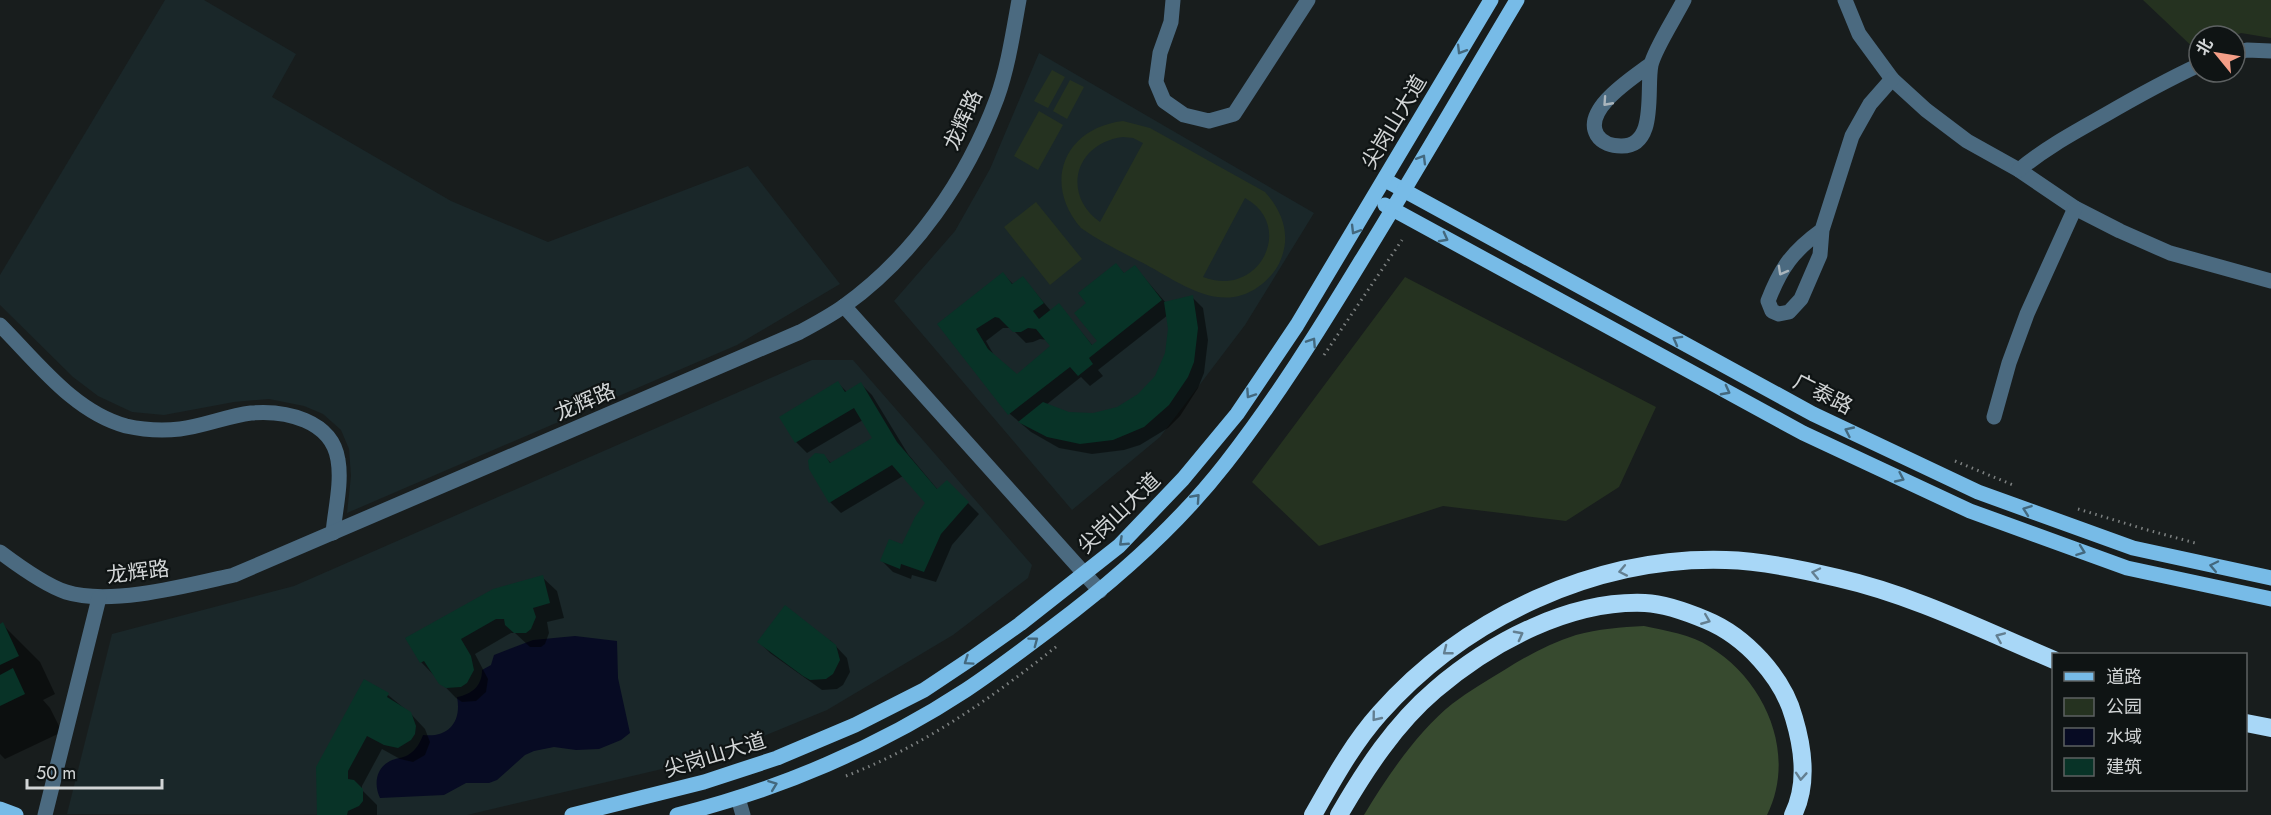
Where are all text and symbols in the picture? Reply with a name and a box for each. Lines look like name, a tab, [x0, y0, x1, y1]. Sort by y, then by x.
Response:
north arrow	[2187, 24, 2247, 84]
text: 北	[2190, 34, 2218, 59]
one-way arrow	[1457, 44, 1468, 54]
street label: 尖岗山大道	[1354, 69, 1434, 175]
street label: 龙辉路	[936, 85, 990, 155]
one-way arrow	[1603, 95, 1614, 106]
one-way arrow	[1415, 155, 1427, 165]
one-way arrow	[1350, 224, 1362, 234]
one-way arrow	[1438, 230, 1448, 242]
one-way arrow	[1777, 264, 1789, 275]
one-way arrow	[1673, 336, 1683, 347]
one-way arrow	[1304, 337, 1315, 348]
street label: 广泰路	[1788, 366, 1858, 422]
street label: 龙辉路	[550, 376, 620, 428]
one-way arrow	[1720, 384, 1730, 395]
one-way arrow	[1246, 388, 1257, 399]
one-way arrow	[1845, 427, 1856, 439]
street label: 尖岗山大道	[1071, 466, 1167, 560]
one-way arrow	[1894, 471, 1905, 483]
one-way arrow	[1189, 494, 1200, 505]
one-way arrow	[2022, 505, 2033, 517]
one-way arrow	[1119, 535, 1130, 546]
one-way arrow	[2075, 544, 2086, 557]
street label: 龙辉路	[105, 553, 171, 591]
one-way arrow	[2209, 560, 2219, 573]
one-way arrow	[1618, 564, 1628, 577]
one-way arrow	[1811, 567, 1821, 580]
one-way arrow	[1700, 613, 1711, 625]
one-way arrow	[1512, 631, 1523, 642]
one-way arrow	[1995, 632, 2006, 644]
one-way arrow	[1028, 637, 1039, 648]
one-way arrow	[1443, 644, 1454, 655]
one-way arrow	[964, 653, 975, 664]
legend	[2052, 653, 2247, 791]
text: 道路	[2106, 664, 2142, 690]
text: 公园	[2106, 694, 2142, 720]
one-way arrow	[1373, 711, 1384, 722]
text: 水域	[2106, 724, 2142, 750]
street label: 尖岗山大道	[660, 725, 770, 785]
scale bar	[27, 752, 162, 790]
text: 建筑	[2106, 754, 2142, 780]
text: 50 m	[36, 760, 76, 786]
one-way arrow	[1795, 771, 1808, 780]
one-way arrow	[766, 780, 777, 792]

